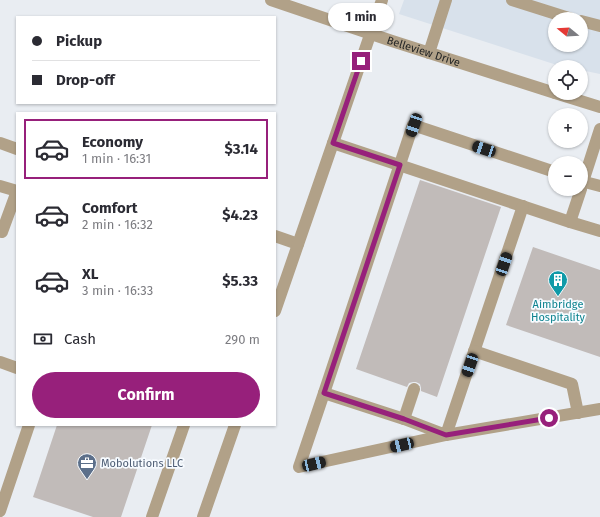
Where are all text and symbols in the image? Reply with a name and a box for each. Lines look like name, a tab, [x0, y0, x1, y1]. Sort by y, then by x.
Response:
callout: 1 min	[328, 3, 394, 31]
text: 1 min	[345, 9, 377, 24]
north arrow	[548, 12, 588, 52]
map controls	[548, 12, 588, 196]
text: Pickup	[56, 32, 102, 50]
street label: Belleview Drive	[385, 33, 462, 69]
route end	[352, 52, 370, 70]
button: locate	[548, 60, 588, 100]
text: Drop-off	[56, 71, 115, 89]
button: +	[548, 108, 588, 148]
car	[404, 112, 424, 138]
icon: car	[34, 131, 70, 167]
text: Economy	[82, 133, 143, 151]
text: $3.14	[224, 140, 258, 158]
car	[471, 140, 497, 158]
text: 1 min · 16:31	[82, 151, 151, 166]
button: −	[548, 156, 588, 196]
icon: car	[34, 197, 70, 233]
text: Comfort	[82, 199, 138, 217]
text: $4.23	[222, 206, 258, 224]
text: 2 min · 16:32	[82, 217, 153, 232]
car	[494, 251, 514, 277]
icon: car	[34, 263, 70, 299]
text: XL	[82, 265, 98, 283]
building icon: Aimbridge Hospitality	[547, 269, 569, 297]
text: $5.33	[222, 272, 258, 290]
text: 3 min · 16:33	[82, 283, 153, 298]
place label: Aimbridge Hospitality	[531, 298, 586, 324]
icon: cash	[32, 328, 54, 350]
text: Cash	[64, 330, 96, 348]
text: 290 m	[225, 332, 260, 347]
car	[460, 352, 480, 378]
button: Confirm	[32, 372, 260, 418]
route start	[540, 409, 558, 427]
car	[389, 436, 415, 454]
office icon: Mobolutions LLC	[76, 452, 98, 480]
car	[301, 455, 327, 473]
place label: Mobolutions LLC	[101, 457, 183, 470]

